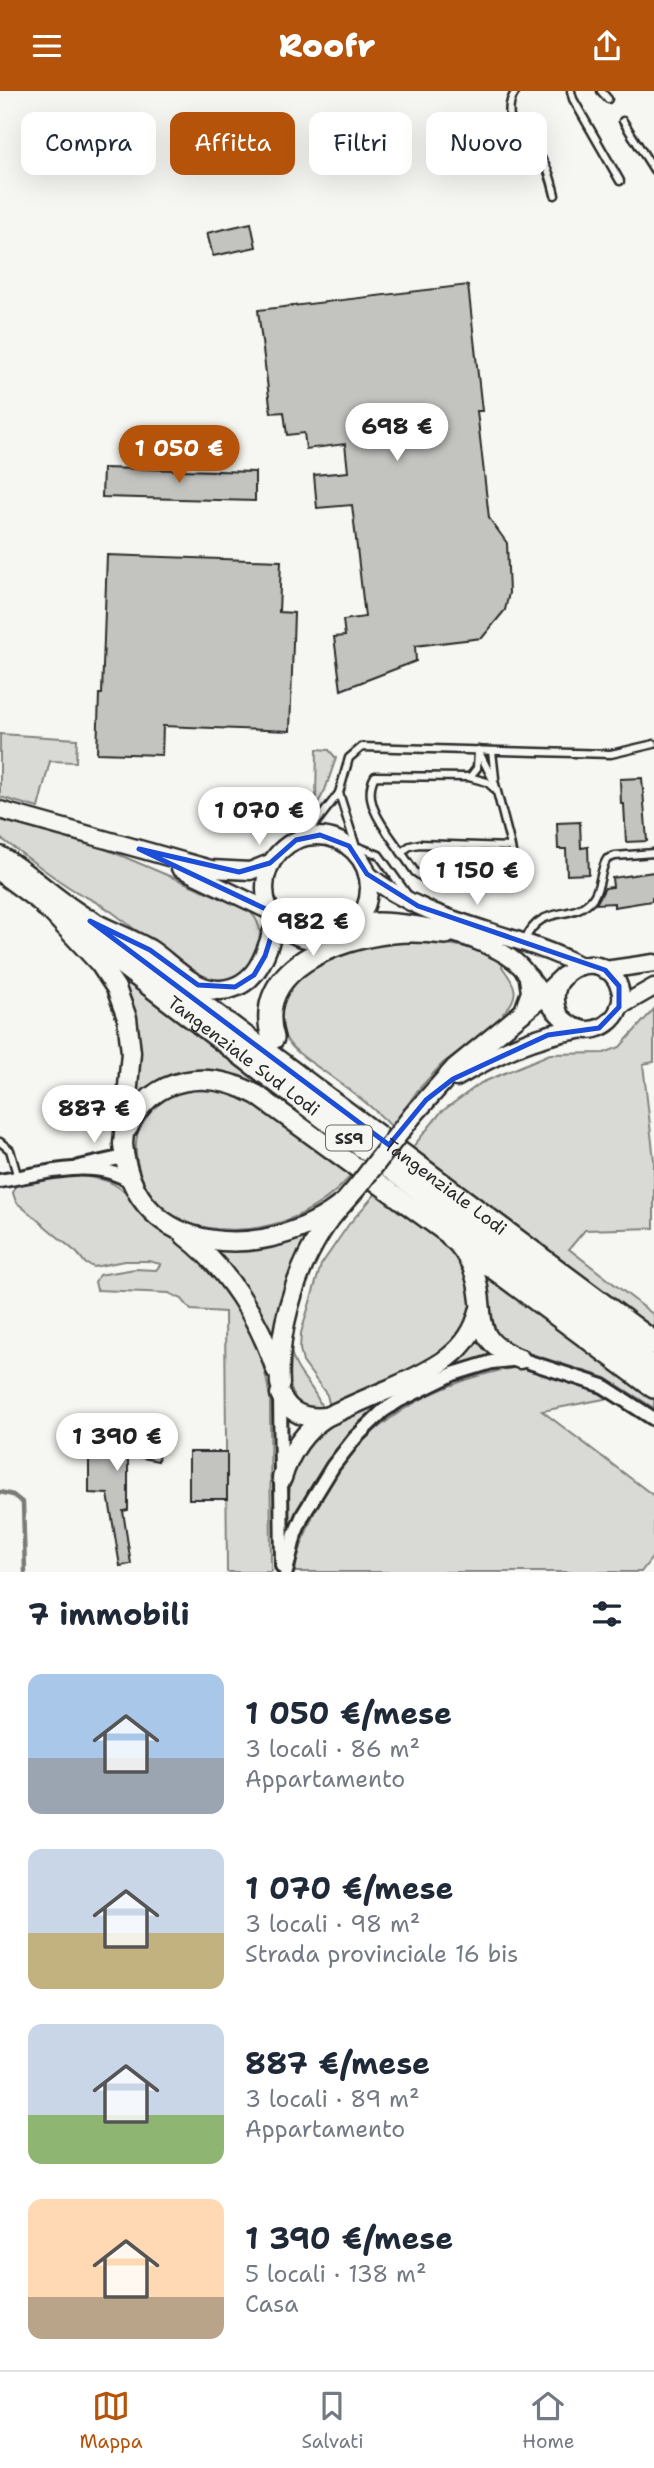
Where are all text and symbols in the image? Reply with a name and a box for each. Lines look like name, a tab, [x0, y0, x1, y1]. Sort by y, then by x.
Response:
text: Roofr	[279, 24, 375, 67]
icon: menu	[28, 27, 66, 65]
icon: share	[588, 27, 626, 65]
chip: Compra	[21, 112, 156, 175]
chip: Affitta	[170, 112, 295, 175]
chip: Filtri	[309, 112, 412, 175]
chip: Nuovo	[426, 112, 547, 175]
pin: 698 €	[348, 403, 446, 463]
text: 698 €	[361, 411, 433, 441]
pin: 1 050 €	[114, 425, 244, 485]
text: 1 050 €	[135, 433, 223, 463]
pin: 1 070 €	[194, 787, 324, 847]
text: 1 070 €	[214, 795, 304, 825]
pin: 1 150 €	[412, 847, 542, 907]
text: 1 150 €	[435, 855, 519, 885]
pin: 982 €	[264, 899, 362, 958]
text: 982 €	[277, 906, 349, 936]
street label: Tangenziale Sud Lodi	[163, 991, 324, 1122]
pin: 887 €	[45, 1086, 143, 1145]
text: 887 €	[58, 1093, 130, 1123]
road number: SS9	[326, 1126, 372, 1151]
street label: Tangenziale Lodi	[379, 1133, 512, 1241]
pin: 1 390 €	[52, 1413, 182, 1473]
text: 1 390 €	[72, 1421, 162, 1451]
text: 7 immobili	[28, 1594, 190, 1635]
icon: filters	[588, 1595, 626, 1633]
text: 1 050 €/mese	[245, 1693, 452, 1734]
icon: home	[84, 1702, 168, 1786]
text: 3 locali · 86 m²	[245, 1734, 420, 1764]
text: Appartamento	[245, 1764, 405, 1794]
text: 1 070 €/mese	[245, 1868, 453, 1909]
icon: home	[84, 1877, 168, 1961]
text: 3 locali · 98 m²	[245, 1909, 420, 1939]
text: Strada provinciale 16 bis	[245, 1939, 518, 1969]
text: 887 €/mese	[245, 2043, 430, 2084]
icon: home	[84, 2052, 168, 2136]
text: 3 locali · 89 m²	[245, 2084, 420, 2114]
text: Appartamento	[245, 2114, 405, 2144]
text: 1 390 €/mese	[245, 2218, 453, 2259]
icon: home	[84, 2227, 168, 2311]
text: 5 locali · 138 m²	[245, 2259, 427, 2289]
text: Casa	[245, 2289, 298, 2319]
tab: Mappa	[79, 2387, 143, 2454]
tab: Salvati	[301, 2387, 364, 2454]
tab: Home	[522, 2387, 575, 2454]

